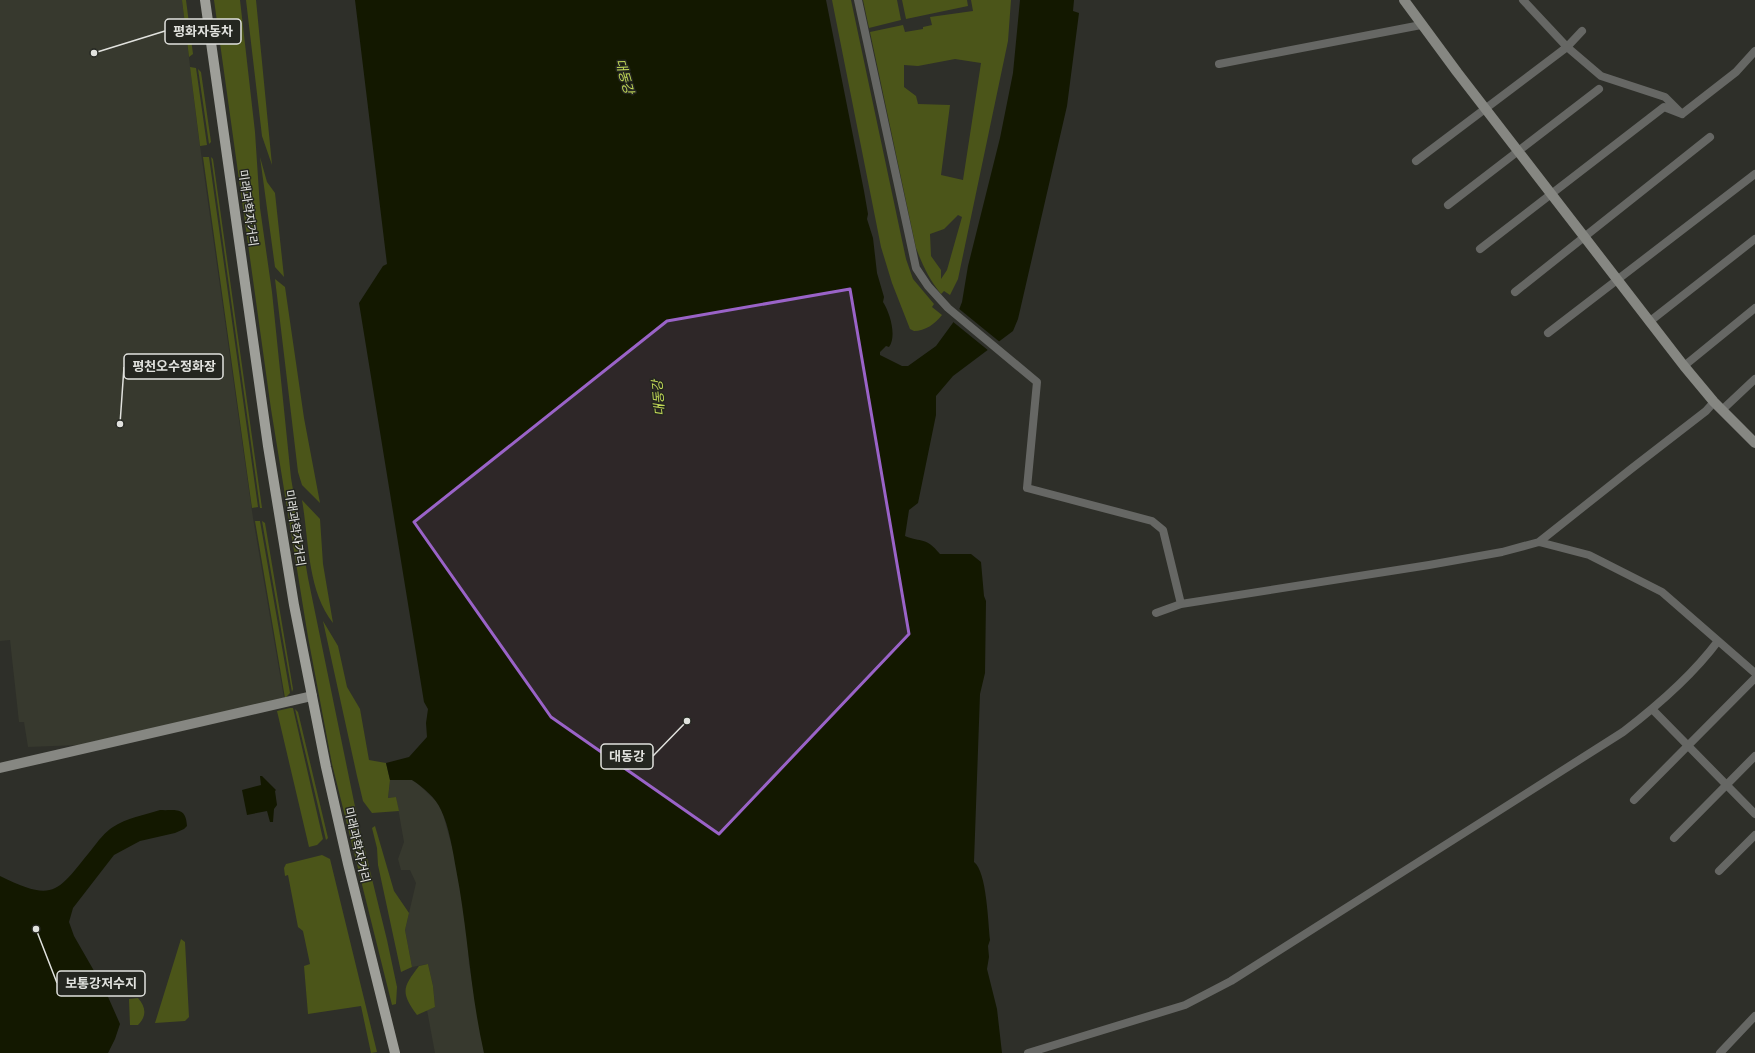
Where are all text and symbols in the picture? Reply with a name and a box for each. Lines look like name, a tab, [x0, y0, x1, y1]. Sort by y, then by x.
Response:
callout: 평화자동차	[165, 19, 241, 44]
text: 평화자동차	[173, 23, 233, 41]
water label: 대동강	[610, 57, 638, 98]
street label: 미래과학자거리	[234, 169, 261, 248]
callout: 평천오수정화장	[124, 354, 223, 379]
text: 평천오수정화장	[132, 358, 216, 376]
water label: 대동강	[648, 377, 670, 417]
street label: 미래과학자거리	[280, 489, 309, 568]
callout: 대동강	[601, 744, 653, 769]
text: 대동강	[609, 748, 645, 766]
street label: 미래과학자거리	[340, 806, 373, 885]
callout: 보통강저수지	[57, 971, 145, 996]
text: 보통강저수지	[65, 975, 137, 993]

